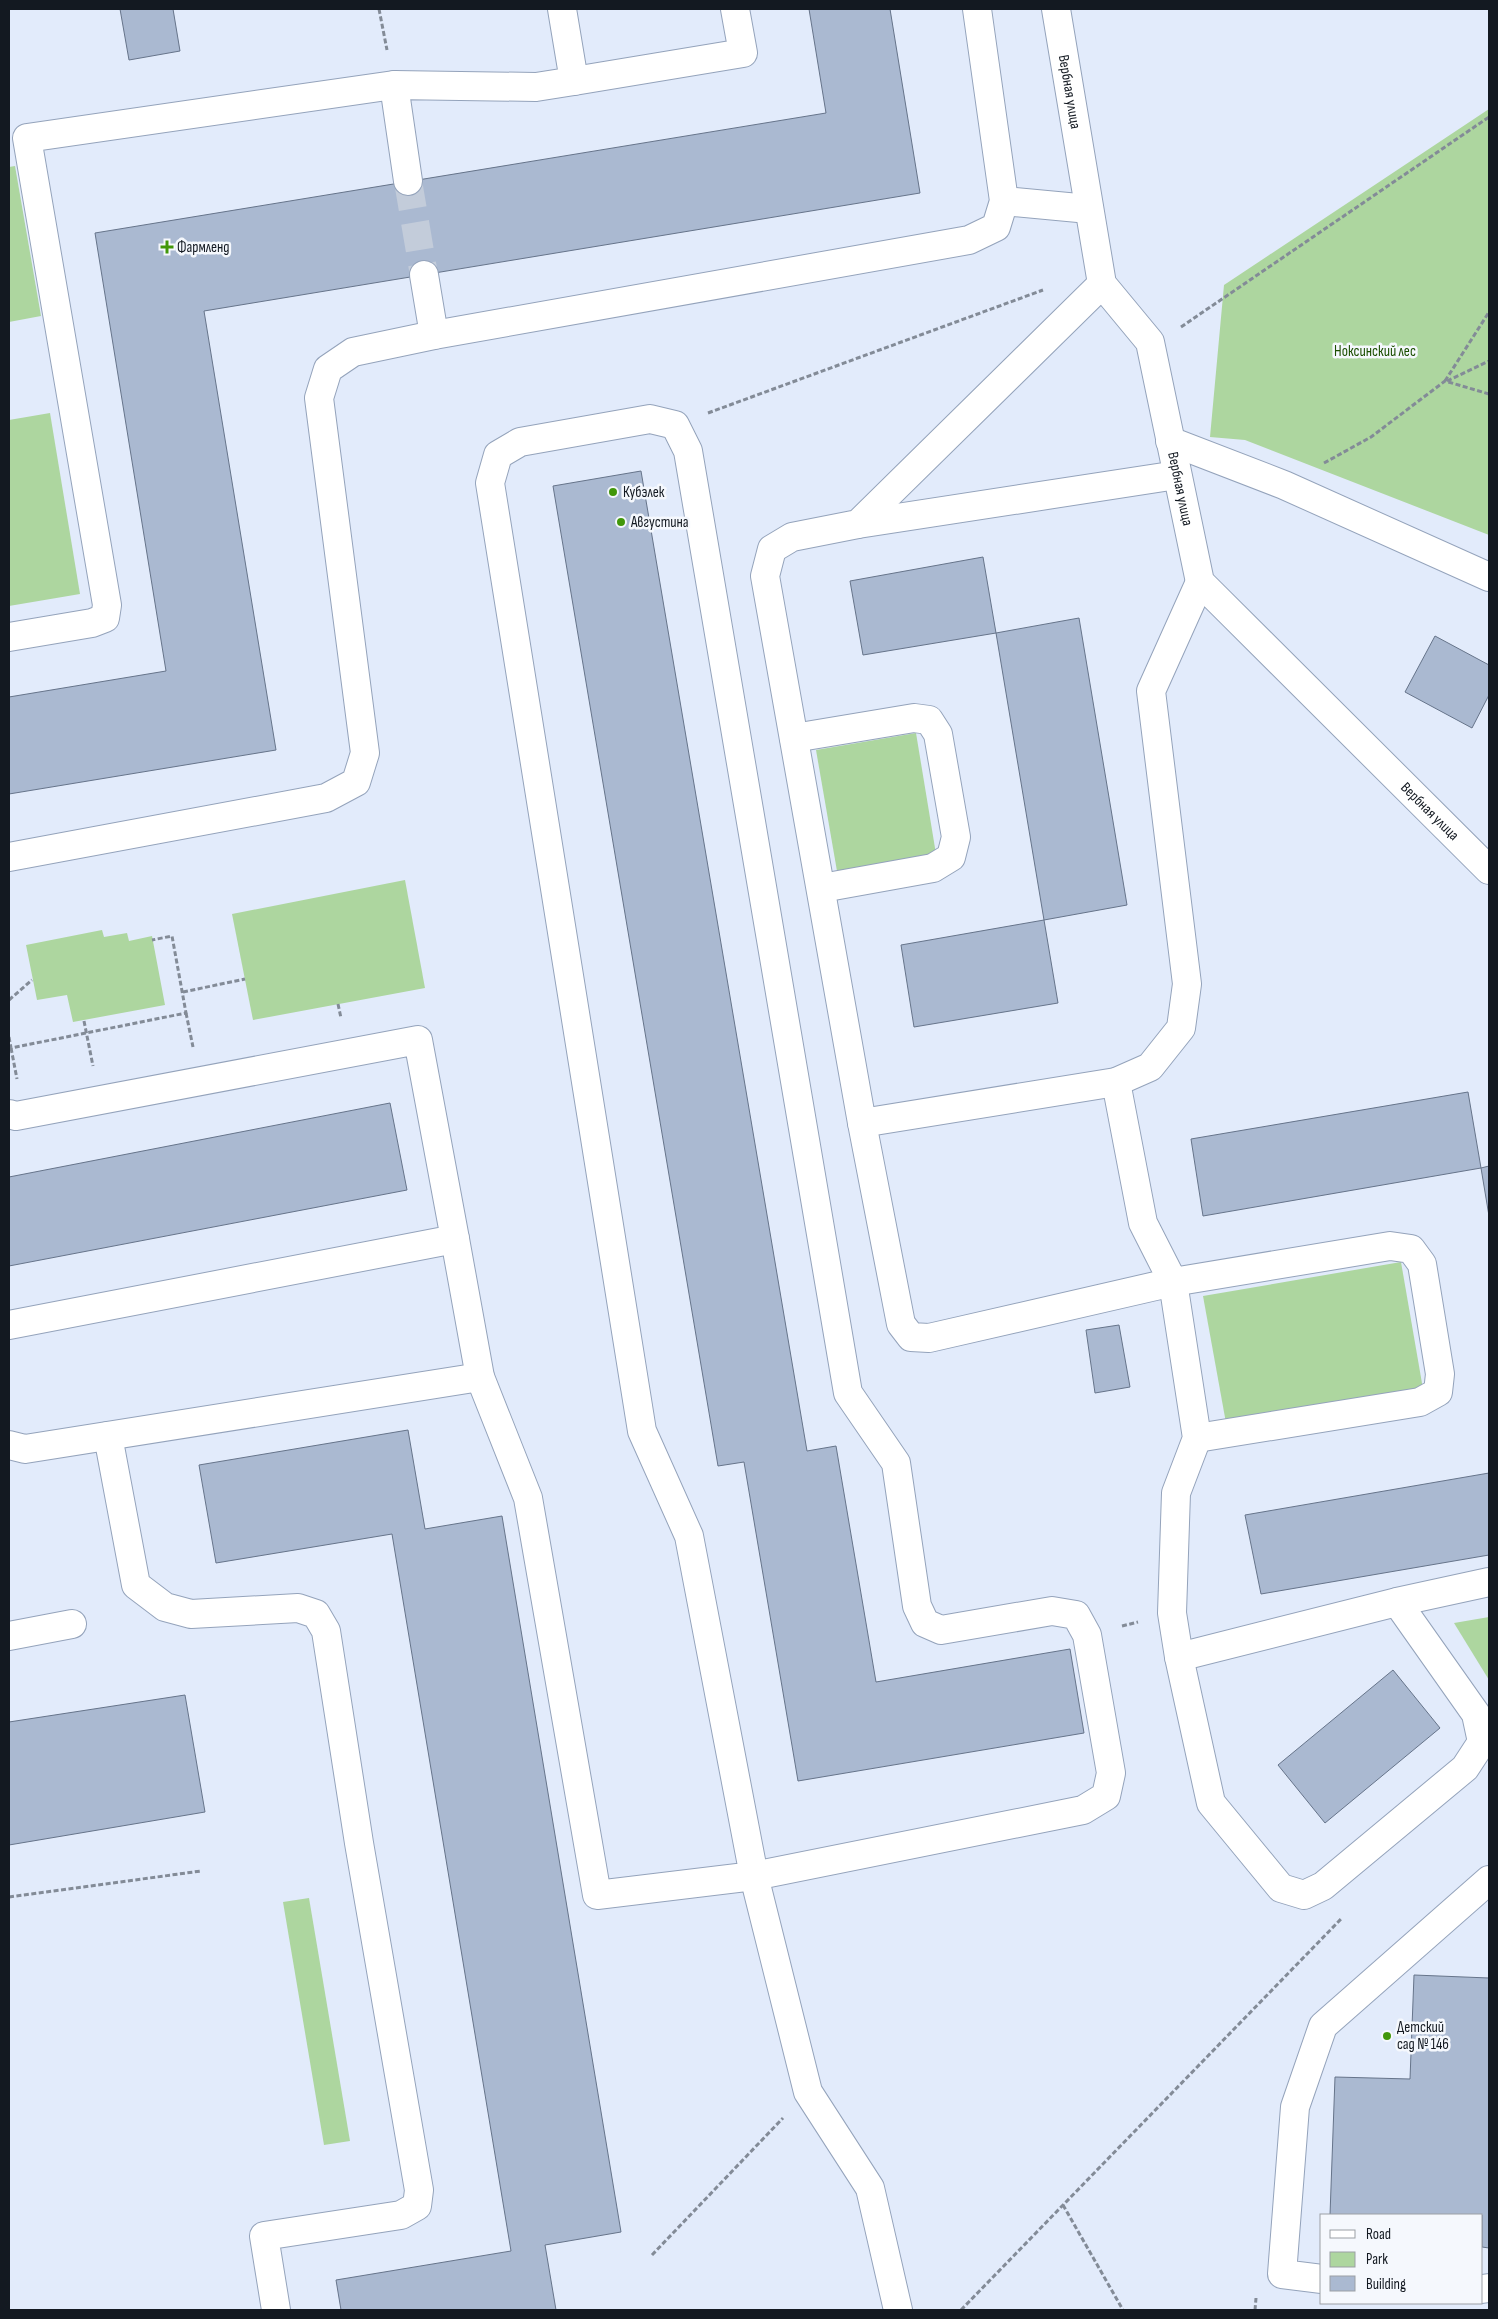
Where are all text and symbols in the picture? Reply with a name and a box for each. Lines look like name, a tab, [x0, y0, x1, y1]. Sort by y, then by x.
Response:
street label: Вербная улица	[1054, 53, 1085, 131]
place label: Фармленд	[177, 238, 230, 257]
marker: Фармленд	[161, 241, 173, 253]
park label: Ноксинский лес	[1334, 342, 1416, 361]
street label: Вербная улица	[1163, 450, 1197, 528]
place label: Кубэлек	[623, 483, 665, 502]
marker: Кубэлек	[607, 486, 619, 498]
place label: Августина	[630, 513, 689, 532]
marker: Августина	[615, 516, 627, 528]
street label: Вербная улица	[1396, 778, 1463, 845]
place label: Детский сад № 146	[1397, 2018, 1449, 2054]
marker: Детский сад № 146	[1381, 2030, 1393, 2042]
legend	[1320, 2214, 1483, 2304]
text: Road	[1366, 2225, 1391, 2244]
text: Park	[1366, 2250, 1388, 2269]
text: Building	[1366, 2275, 1406, 2294]

